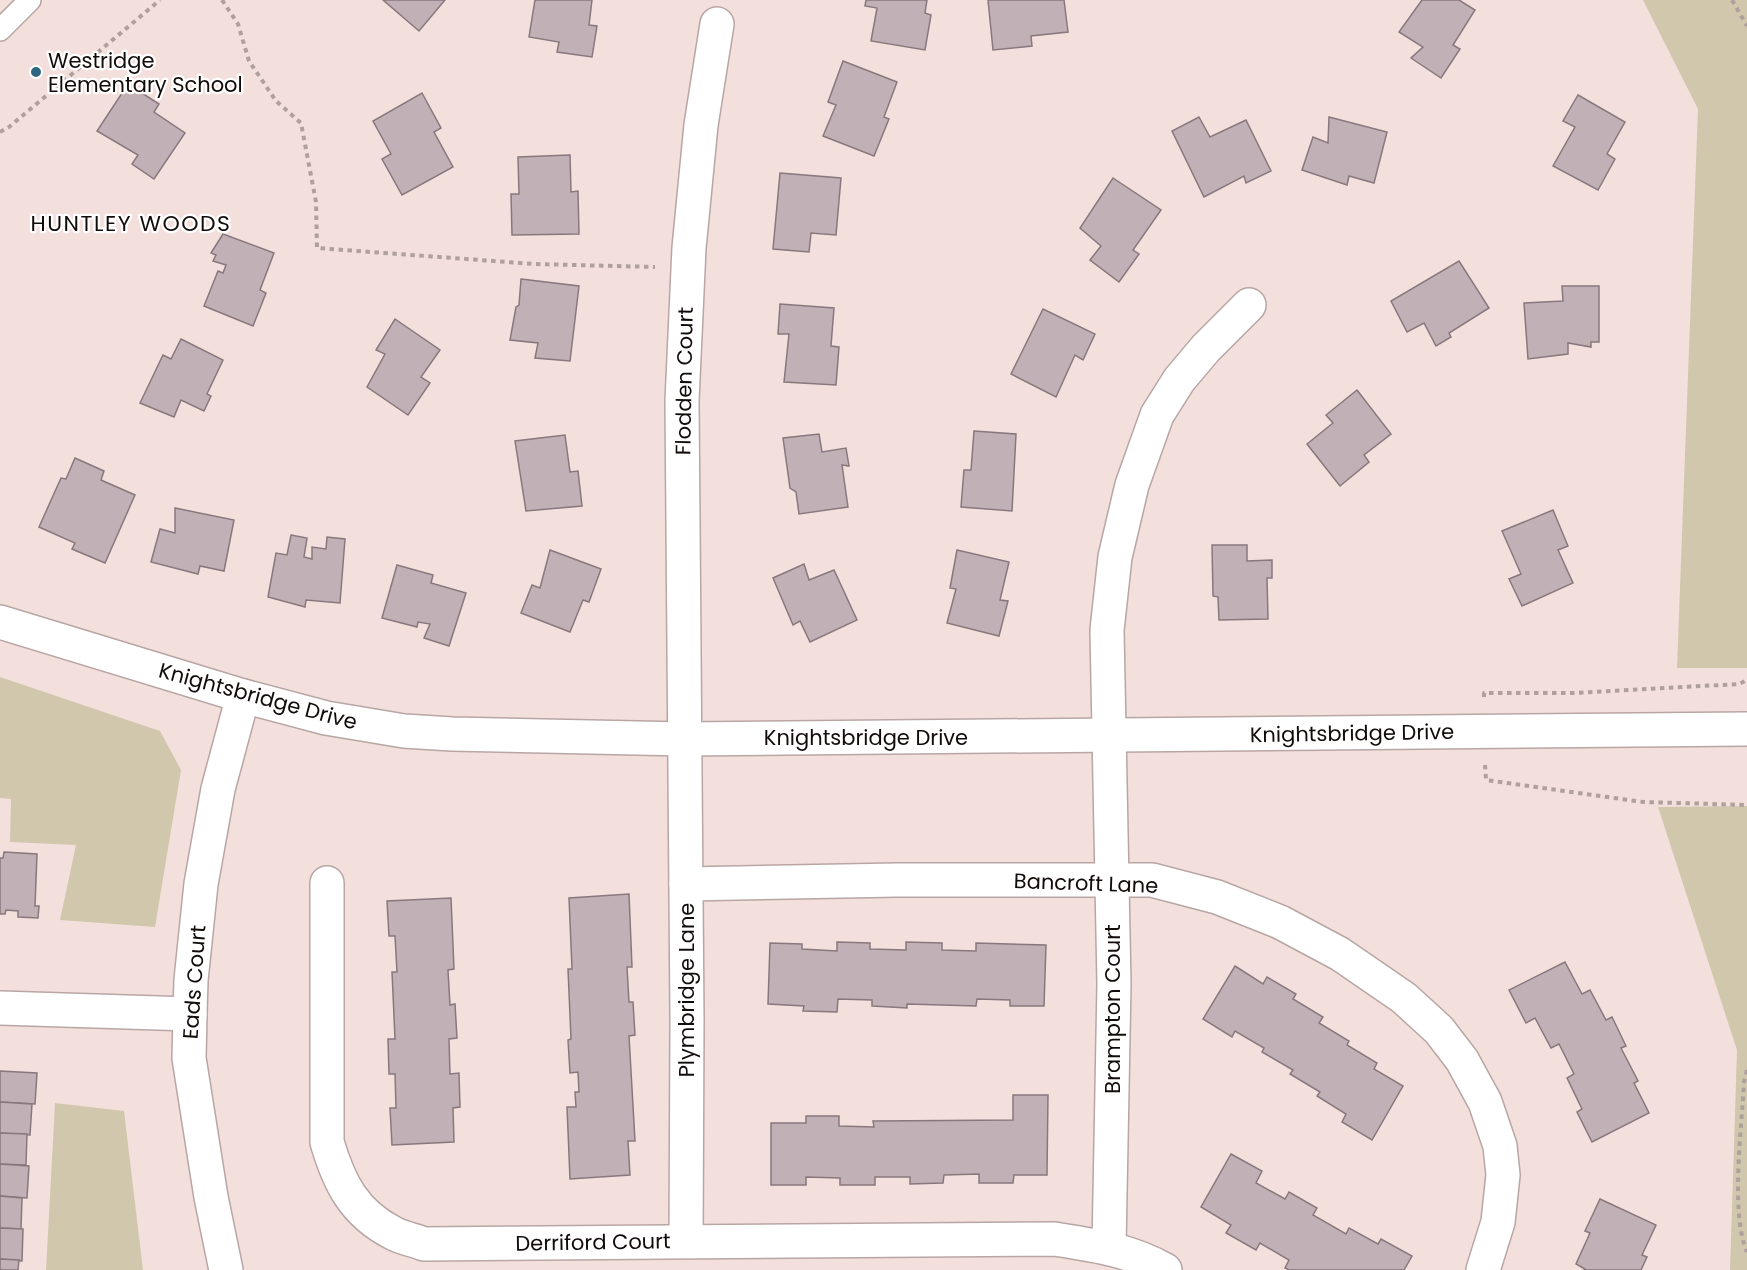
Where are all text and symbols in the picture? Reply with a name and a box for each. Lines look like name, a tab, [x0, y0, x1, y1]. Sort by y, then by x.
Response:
place label: Westridge Elementary School	[48, 46, 243, 99]
marker: Westridge Elementary School	[29, 65, 43, 79]
district label: HUNTLEY WOODS	[31, 208, 231, 239]
street label: Flodden Court	[668, 307, 700, 455]
street label: Knightsbridge Drive	[156, 656, 360, 736]
street label: Knightsbridge Drive	[1250, 717, 1454, 749]
street label: Knightsbridge Drive	[764, 723, 968, 752]
street label: Bancroft Lane	[1013, 866, 1159, 900]
street label: Plymbridge Lane	[672, 903, 701, 1077]
street label: Eads Court	[176, 924, 212, 1040]
street label: Brampton Court	[1098, 924, 1127, 1094]
street label: Derriford Court	[515, 1226, 671, 1258]

